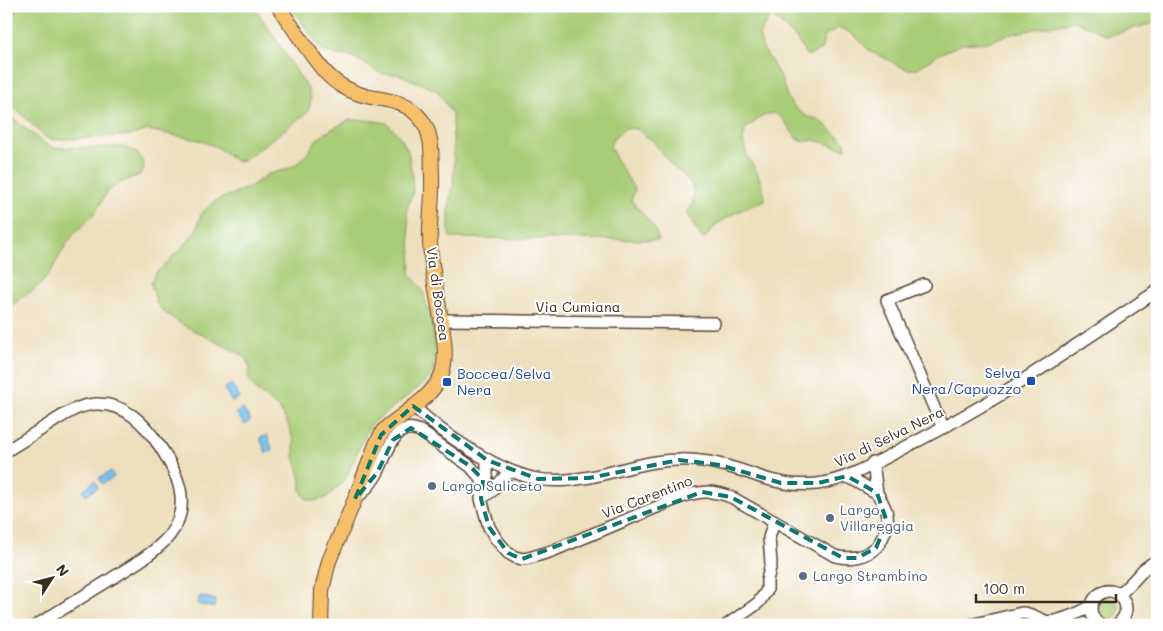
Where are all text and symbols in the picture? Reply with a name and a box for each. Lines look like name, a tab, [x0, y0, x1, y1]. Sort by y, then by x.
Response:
street label: Via di Boccea	[422, 246, 455, 342]
street label: Via Cumiana	[536, 297, 620, 316]
place label: Selva Nera/Capuozzo	[912, 363, 1021, 398]
place label: Boccea/Selva Nera	[457, 364, 551, 399]
marker: Selva Nera/Capuozzo	[1025, 375, 1037, 387]
marker: Boccea/Selva Nera	[441, 376, 453, 388]
street label: Via di Selva Nera	[831, 402, 947, 471]
street label: Via Carentino	[599, 471, 695, 522]
place label: Largo Saliceto	[442, 476, 542, 495]
marker: Largo Saliceto	[426, 480, 438, 492]
place label: Largo Villareggia	[840, 500, 914, 535]
marker: Largo Villareggia	[824, 512, 836, 524]
north arrow	[28, 554, 78, 604]
text: N	[52, 560, 74, 580]
place label: Largo Strambino	[813, 566, 927, 585]
marker: Largo Strambino	[797, 570, 809, 582]
scale bar	[976, 571, 1116, 603]
text: 100 m	[983, 578, 1025, 598]

